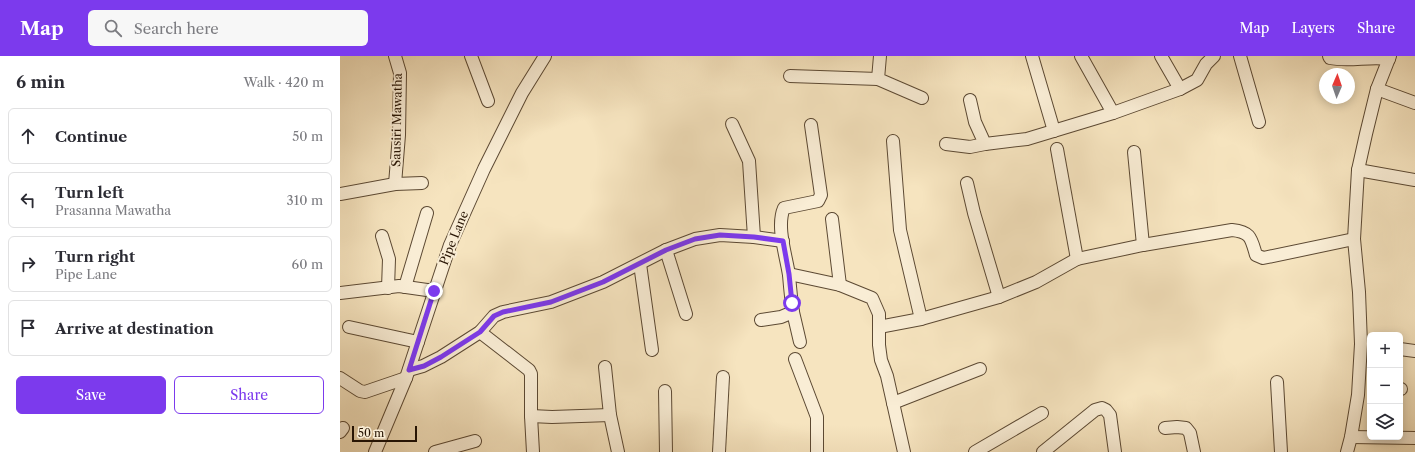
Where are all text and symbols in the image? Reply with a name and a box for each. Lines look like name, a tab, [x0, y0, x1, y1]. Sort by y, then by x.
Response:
search box	[88, 10, 368, 46]
text: Map	[20, 17, 64, 40]
icon: search	[102, 17, 124, 39]
text: Search here	[134, 19, 219, 38]
text: Map	[1239, 19, 1269, 37]
text: Layers	[1291, 19, 1335, 37]
text: Share	[1357, 19, 1395, 37]
north arrow	[1319, 68, 1355, 104]
text: 6 min	[16, 72, 65, 92]
street label: Sausiri Mawatha	[388, 72, 405, 167]
text: Walk · 420 m	[244, 74, 324, 90]
icon: ahead	[17, 125, 39, 147]
text: Continue	[55, 127, 127, 146]
text: 50 m	[292, 128, 323, 144]
text: Turn left	[55, 183, 124, 202]
icon: left	[17, 189, 39, 211]
text: 310 m	[287, 192, 323, 208]
text: Prasanna Mawatha	[55, 202, 171, 218]
street label: Pipe Lane	[436, 208, 471, 267]
text: Turn right	[55, 247, 135, 266]
icon: right	[17, 253, 39, 275]
text: 60 m	[292, 256, 323, 272]
text: Pipe Lane	[55, 266, 117, 282]
route end	[425, 282, 443, 300]
route start	[783, 294, 801, 312]
icon: arrive	[17, 317, 39, 339]
text: Arrive at destination	[55, 319, 214, 338]
map controls	[1367, 332, 1403, 440]
button: +	[1367, 332, 1403, 368]
button: −	[1367, 368, 1403, 404]
button: Save	[16, 376, 166, 414]
button: Share	[174, 376, 324, 414]
button: layers	[1367, 404, 1403, 440]
scale bar	[352, 424, 417, 443]
text: 50 m	[358, 426, 384, 440]

